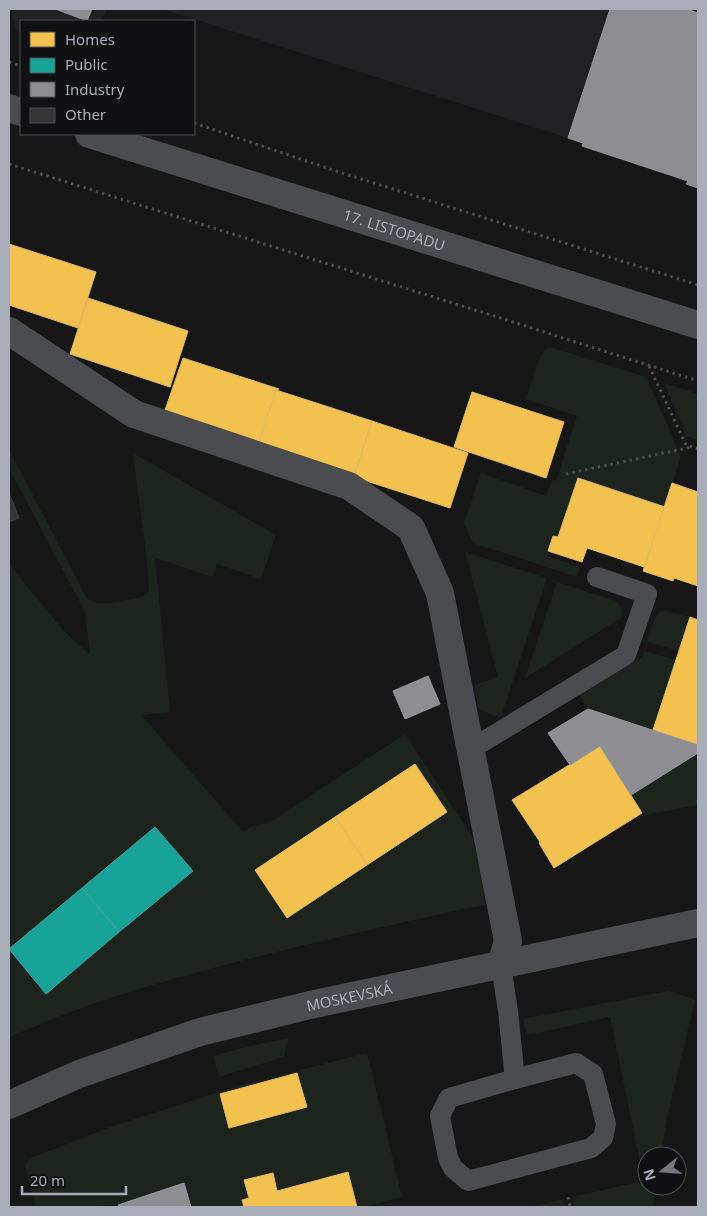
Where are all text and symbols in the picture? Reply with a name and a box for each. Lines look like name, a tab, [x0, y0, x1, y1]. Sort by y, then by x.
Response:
legend	[20, 20, 195, 135]
text: Homes	[65, 29, 115, 49]
text: Public	[65, 54, 108, 74]
text: Industry	[65, 79, 125, 99]
text: Other	[65, 104, 106, 124]
street label: 17. LISTOPADU	[341, 204, 448, 255]
street label: MOSKEVSKÁ	[304, 978, 394, 1016]
north arrow	[637, 1146, 687, 1196]
scale bar	[22, 1164, 126, 1196]
text: N	[638, 1167, 660, 1183]
text: 20 m	[30, 1170, 65, 1190]

